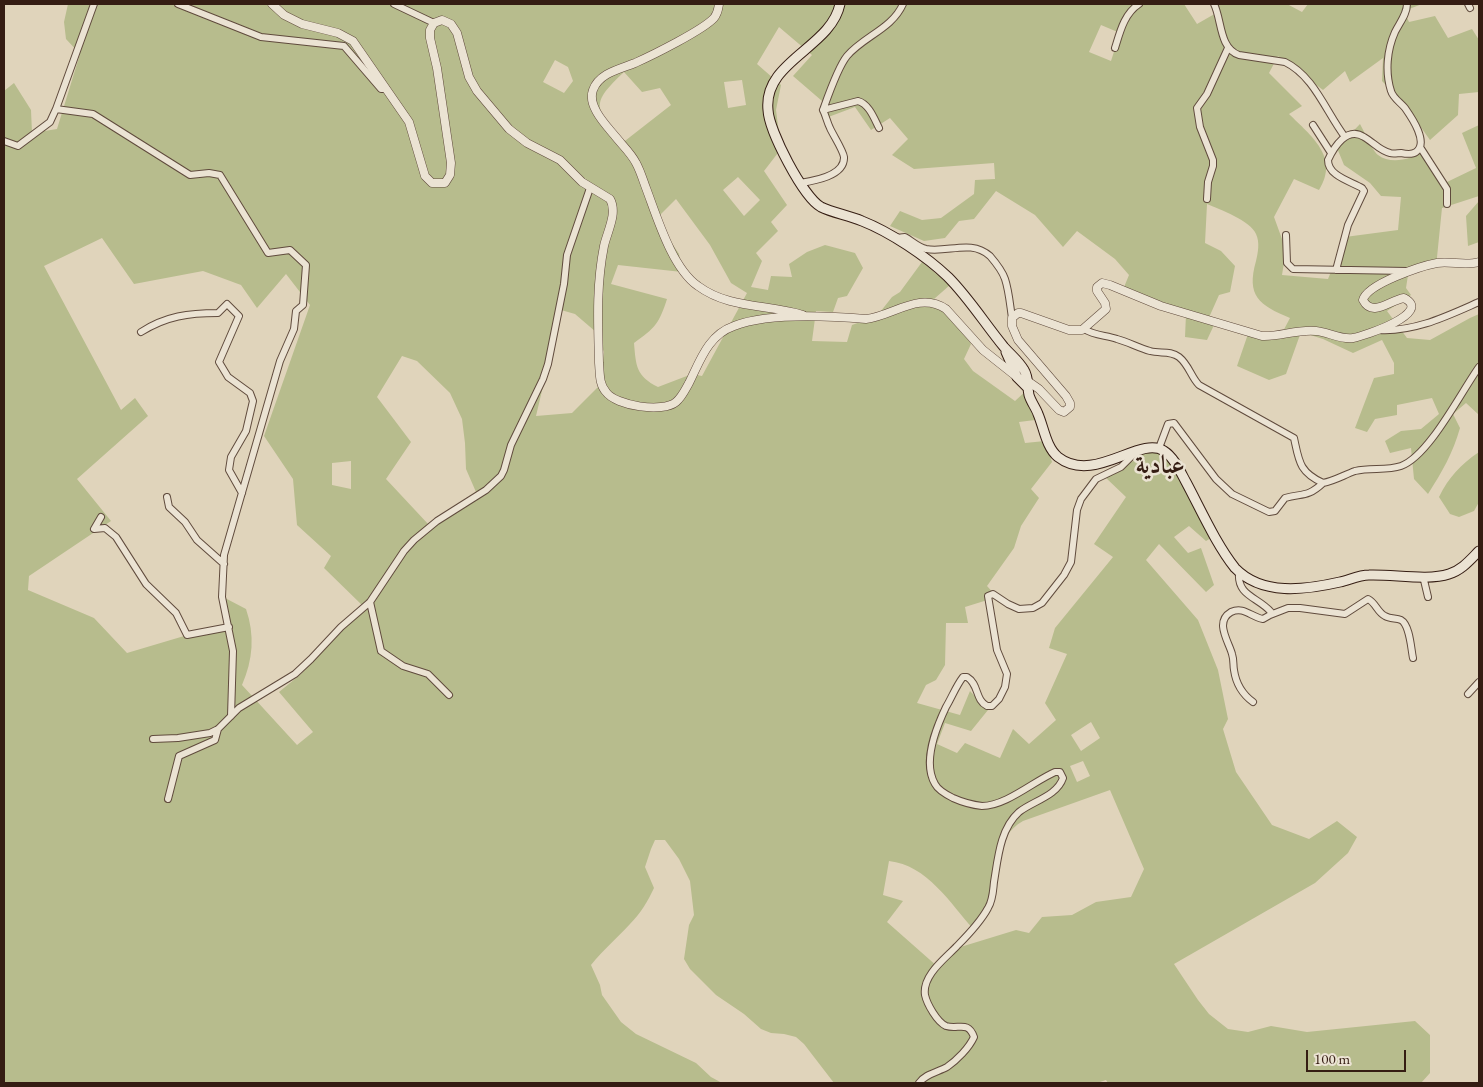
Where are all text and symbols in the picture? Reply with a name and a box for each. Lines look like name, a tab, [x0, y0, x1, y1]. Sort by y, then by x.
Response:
district label: عبادية	[1135, 451, 1185, 481]
scale bar	[1308, 1040, 1408, 1072]
text: 100 m	[1314, 1049, 1350, 1068]

